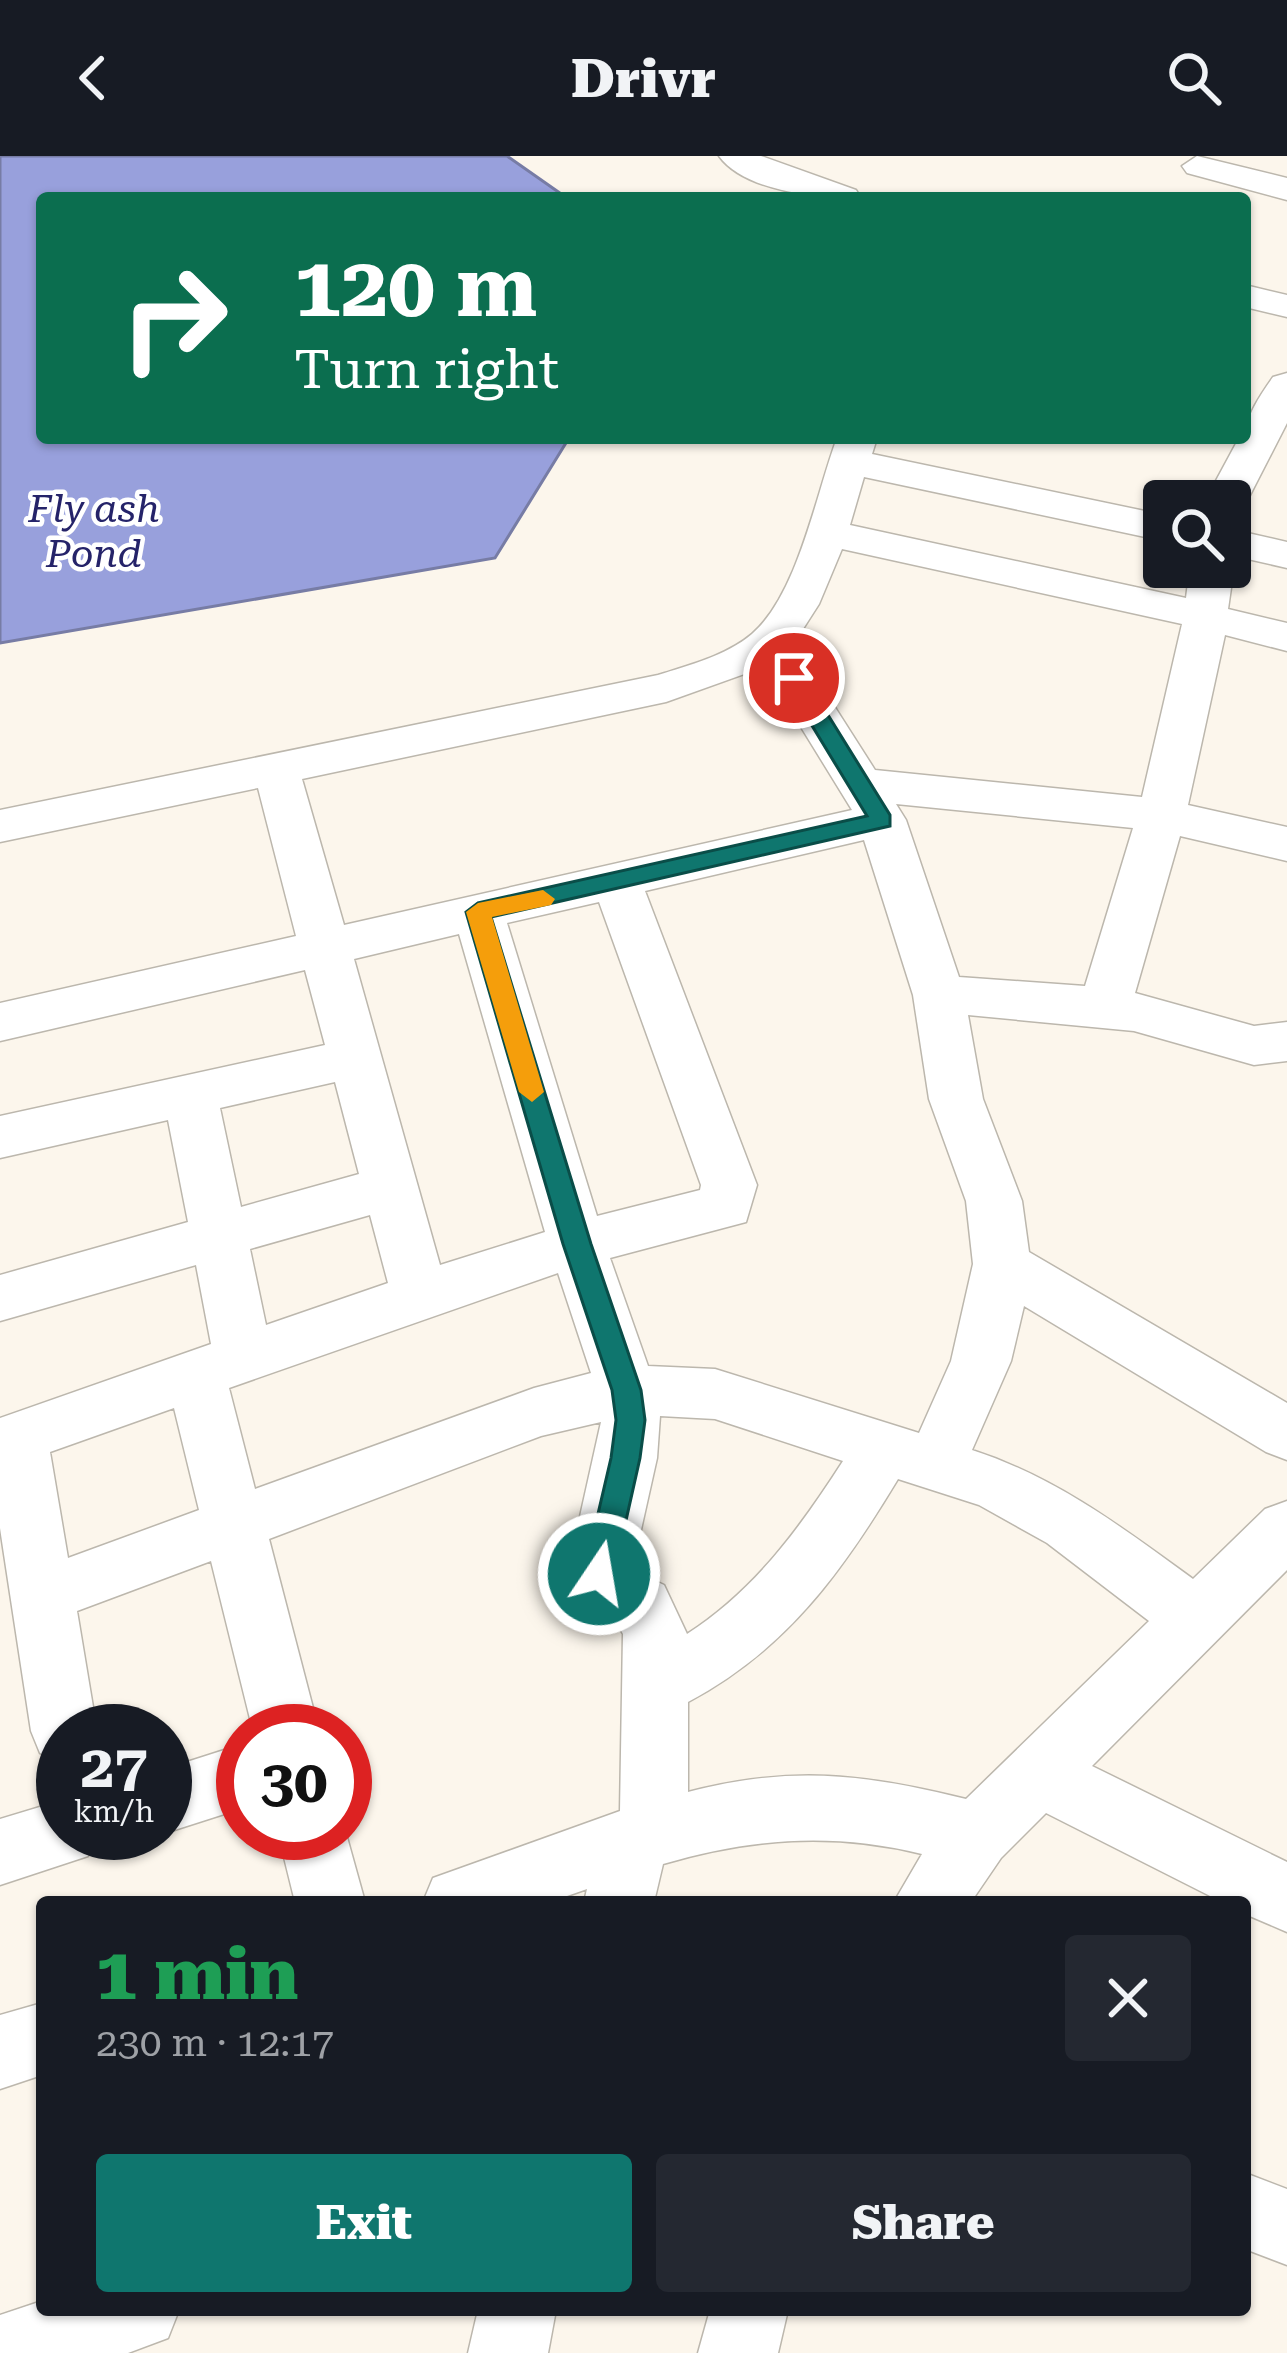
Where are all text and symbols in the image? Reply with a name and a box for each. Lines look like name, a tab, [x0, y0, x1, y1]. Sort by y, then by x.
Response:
icon: back	[60, 45, 126, 111]
icon: search	[1161, 45, 1227, 111]
text: Drivr	[571, 47, 716, 110]
text: 120 m	[294, 238, 537, 336]
icon: right	[96, 240, 252, 396]
text: Turn right	[294, 338, 559, 401]
map controls	[1143, 480, 1251, 588]
button: search	[1143, 480, 1251, 588]
water label: Fly ash Pond	[27, 486, 160, 577]
pin	[743, 627, 845, 729]
icon: arrive	[761, 645, 827, 711]
position arrow	[536, 1511, 662, 1637]
speed limit sign: 30	[216, 1704, 372, 1860]
text: 27	[80, 1731, 148, 1802]
text: km/h	[74, 1794, 154, 1829]
text: 1 min	[96, 1932, 298, 2017]
button: close	[1065, 1935, 1191, 2061]
text: 230 m · 12:17	[96, 2020, 334, 2066]
button: Exit	[96, 2154, 632, 2292]
button: Share	[656, 2154, 1191, 2292]

